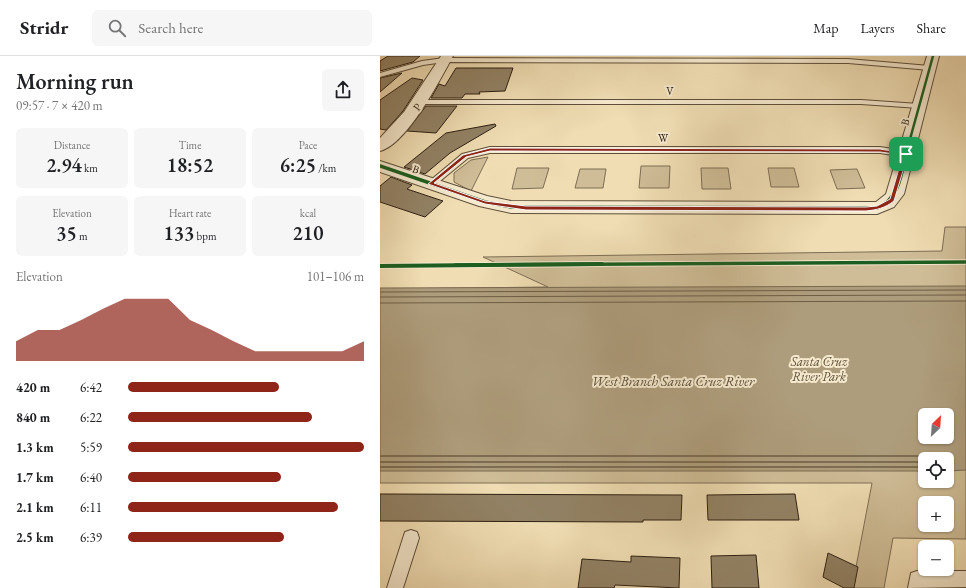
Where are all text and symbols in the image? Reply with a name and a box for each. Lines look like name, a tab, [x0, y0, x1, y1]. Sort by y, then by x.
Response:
search box	[92, 10, 372, 46]
text: Stridr	[20, 15, 68, 40]
icon: search	[106, 17, 128, 39]
text: Search here	[138, 18, 203, 37]
text: Map	[813, 19, 838, 37]
text: Layers	[860, 19, 895, 37]
text: Share	[917, 19, 946, 37]
text: Morning run	[16, 67, 134, 96]
button: share	[322, 69, 364, 111]
street label: V	[666, 84, 674, 98]
text: 09:57 · 7 × 420 m	[16, 97, 103, 114]
street label: P	[410, 100, 424, 114]
street label: B	[897, 116, 913, 127]
street label: W	[658, 131, 669, 145]
pin	[889, 137, 923, 171]
text: Distance	[54, 138, 90, 152]
text: Time	[179, 138, 201, 152]
text: Pace	[299, 138, 317, 152]
icon: arrive	[895, 143, 917, 165]
text: 2.94	[46, 152, 82, 178]
text: 18:52	[167, 152, 213, 178]
text: 6:25	[280, 152, 316, 178]
text: km	[82, 161, 98, 175]
text: /km	[316, 161, 336, 175]
street label: B	[411, 161, 422, 177]
text: Elevation	[52, 206, 92, 220]
text: Heart rate	[169, 206, 211, 220]
text: kcal	[300, 206, 316, 220]
text: 35	[56, 220, 77, 246]
text: 133	[164, 220, 194, 246]
text: 210	[293, 220, 323, 246]
text: m	[77, 229, 88, 243]
text: bpm	[194, 229, 216, 243]
text: Elevation	[16, 268, 63, 285]
text: 101–106 m	[307, 268, 364, 285]
park label: Santa Cruz River Park	[790, 353, 848, 385]
water label: West Branch Santa Cruz River	[592, 372, 755, 390]
text: 420 m	[16, 379, 50, 396]
text: 6:42	[80, 379, 102, 396]
north arrow	[918, 408, 954, 444]
map controls	[918, 408, 954, 576]
text: 840 m	[16, 409, 50, 426]
text: 6:22	[80, 409, 102, 426]
text: 1.3 km	[16, 439, 54, 456]
text: 5:59	[80, 439, 102, 456]
button: locate	[918, 452, 954, 488]
text: 1.7 km	[16, 469, 54, 486]
text: 6:40	[80, 469, 102, 486]
button: +	[918, 496, 954, 532]
text: 2.1 km	[16, 499, 54, 516]
text: 6:11	[80, 499, 102, 516]
text: 2.5 km	[16, 529, 54, 546]
text: 6:39	[80, 529, 102, 546]
button: −	[918, 540, 954, 576]

